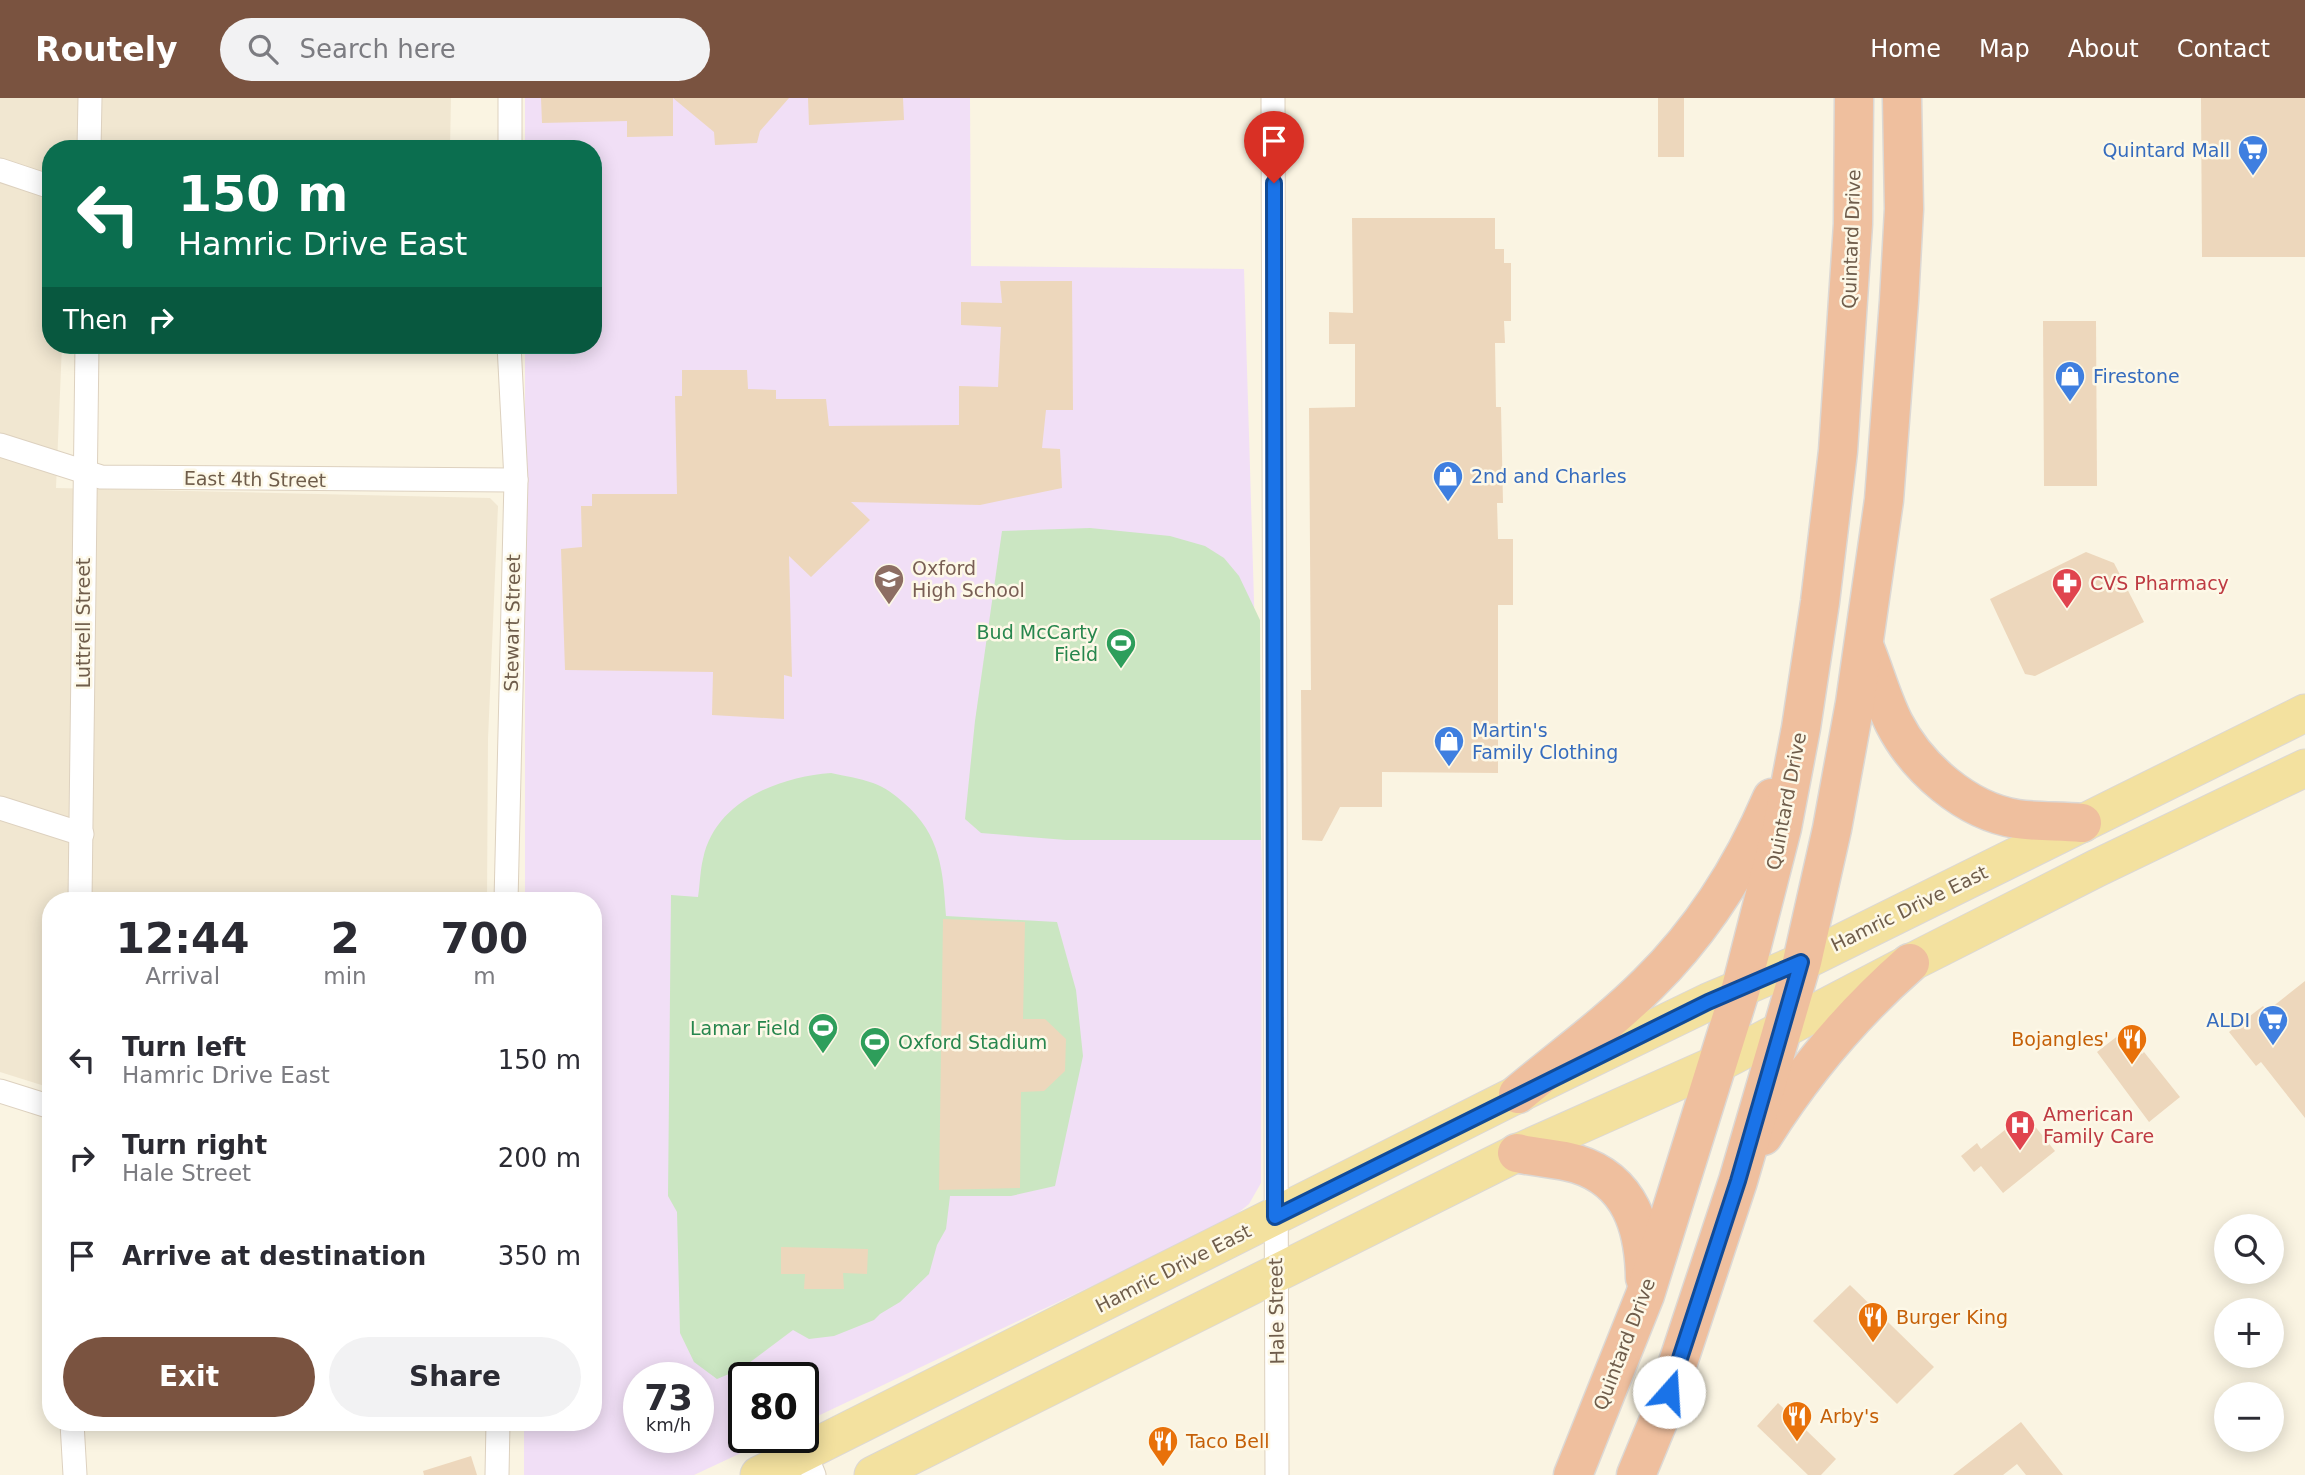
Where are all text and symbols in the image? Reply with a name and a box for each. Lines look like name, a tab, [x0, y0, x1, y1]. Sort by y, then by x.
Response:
search box	[220, 18, 710, 81]
text: Routely	[35, 30, 178, 69]
icon: search	[244, 30, 282, 68]
text: Search here	[300, 34, 456, 64]
text: Home	[1870, 35, 1941, 63]
text: Map	[1979, 35, 2030, 63]
text: About	[2068, 35, 2139, 63]
text: Contact	[2177, 35, 2270, 63]
pin	[1244, 111, 1304, 183]
icon: arrive	[1255, 122, 1293, 160]
supermarket icon: Quintard Mall	[2236, 133, 2270, 177]
place label: Quintard Mall	[2102, 139, 2230, 161]
text: 150 m	[178, 166, 348, 223]
icon: left	[63, 168, 154, 259]
street label: Quintard Drive	[1838, 169, 1864, 309]
text: Hamric Drive East	[178, 225, 467, 263]
icon: right	[142, 301, 180, 339]
text: Then	[63, 305, 128, 335]
shop icon: Firestone	[2053, 359, 2087, 403]
place label: Firestone	[2093, 365, 2180, 387]
shop icon: 2nd and Charles	[1431, 459, 1465, 503]
place label: 2nd and Charles	[1471, 465, 1627, 487]
street label: East 4th Street	[184, 467, 326, 491]
street label: Stewart Street	[500, 554, 524, 692]
place label: Oxford High School	[912, 557, 1025, 601]
street label: Luttrell Street	[72, 558, 94, 688]
school or university icon: Oxford High School	[872, 562, 906, 606]
pharmacy icon: CVS Pharmacy	[2050, 566, 2084, 610]
place label: CVS Pharmacy	[2090, 572, 2229, 594]
place label: Bud McCarty Field	[977, 621, 1098, 665]
sports icon: Bud McCarty Field	[1104, 626, 1138, 670]
place label: Martin's Family Clothing	[1472, 719, 1618, 763]
shop icon: Martin's Family Clothing	[1432, 724, 1466, 768]
street label: Quintard Drive	[1762, 730, 1810, 872]
street label: Hamric Drive East	[1827, 860, 1991, 956]
text: 12:44	[116, 914, 250, 963]
text: 2	[330, 914, 360, 963]
text: 700	[441, 914, 528, 963]
text: Arrival	[145, 963, 220, 989]
text: min	[323, 963, 367, 989]
text: m	[473, 963, 496, 989]
supermarket icon: ALDI	[2256, 1003, 2290, 1047]
place label: ALDI	[2206, 1009, 2250, 1031]
sports icon: Lamar Field	[806, 1011, 840, 1055]
place label: Lamar Field	[690, 1017, 800, 1039]
restaurant icon: Bojangles'	[2115, 1022, 2149, 1066]
sports icon: Oxford Stadium	[858, 1025, 892, 1069]
place label: Bojangles'	[2011, 1028, 2109, 1050]
place label: Oxford Stadium	[898, 1031, 1047, 1053]
text: Turn left	[122, 1032, 246, 1062]
icon: left	[63, 1041, 101, 1079]
text: 150 m	[498, 1045, 581, 1075]
text: Hamric Drive East	[122, 1062, 330, 1088]
place label: American Family Care	[2043, 1103, 2154, 1147]
hospital icon: American Family Care	[2003, 1108, 2037, 1152]
text: Turn right	[122, 1130, 267, 1160]
icon: right	[63, 1139, 101, 1177]
text: 200 m	[498, 1143, 581, 1173]
text: Hale Street	[122, 1160, 251, 1186]
map controls	[2214, 1214, 2284, 1452]
button: search	[2214, 1214, 2284, 1284]
street label: Hamric Drive East	[1092, 1219, 1254, 1317]
icon: arrive	[63, 1237, 101, 1275]
text: Arrive at destination	[122, 1241, 426, 1271]
text: 350 m	[498, 1241, 581, 1271]
street label: Hale Street	[1264, 1257, 1288, 1365]
street label: Quintard Drive	[1589, 1275, 1659, 1413]
button: +	[2214, 1298, 2284, 1368]
restaurant icon: Burger King	[1856, 1300, 1890, 1344]
place label: Burger King	[1896, 1306, 2008, 1328]
button: Exit	[63, 1337, 315, 1417]
button: Share	[329, 1337, 581, 1417]
position arrow	[1632, 1355, 1706, 1429]
speed limit sign: 80	[728, 1362, 819, 1453]
text: 73	[644, 1378, 693, 1418]
button: −	[2214, 1382, 2284, 1452]
restaurant icon: Arby's	[1780, 1399, 1814, 1443]
place label: Arby's	[1820, 1405, 1879, 1427]
text: km/h	[646, 1414, 691, 1435]
restaurant icon: Taco Bell	[1146, 1424, 1180, 1468]
place label: Taco Bell	[1185, 1430, 1270, 1452]

